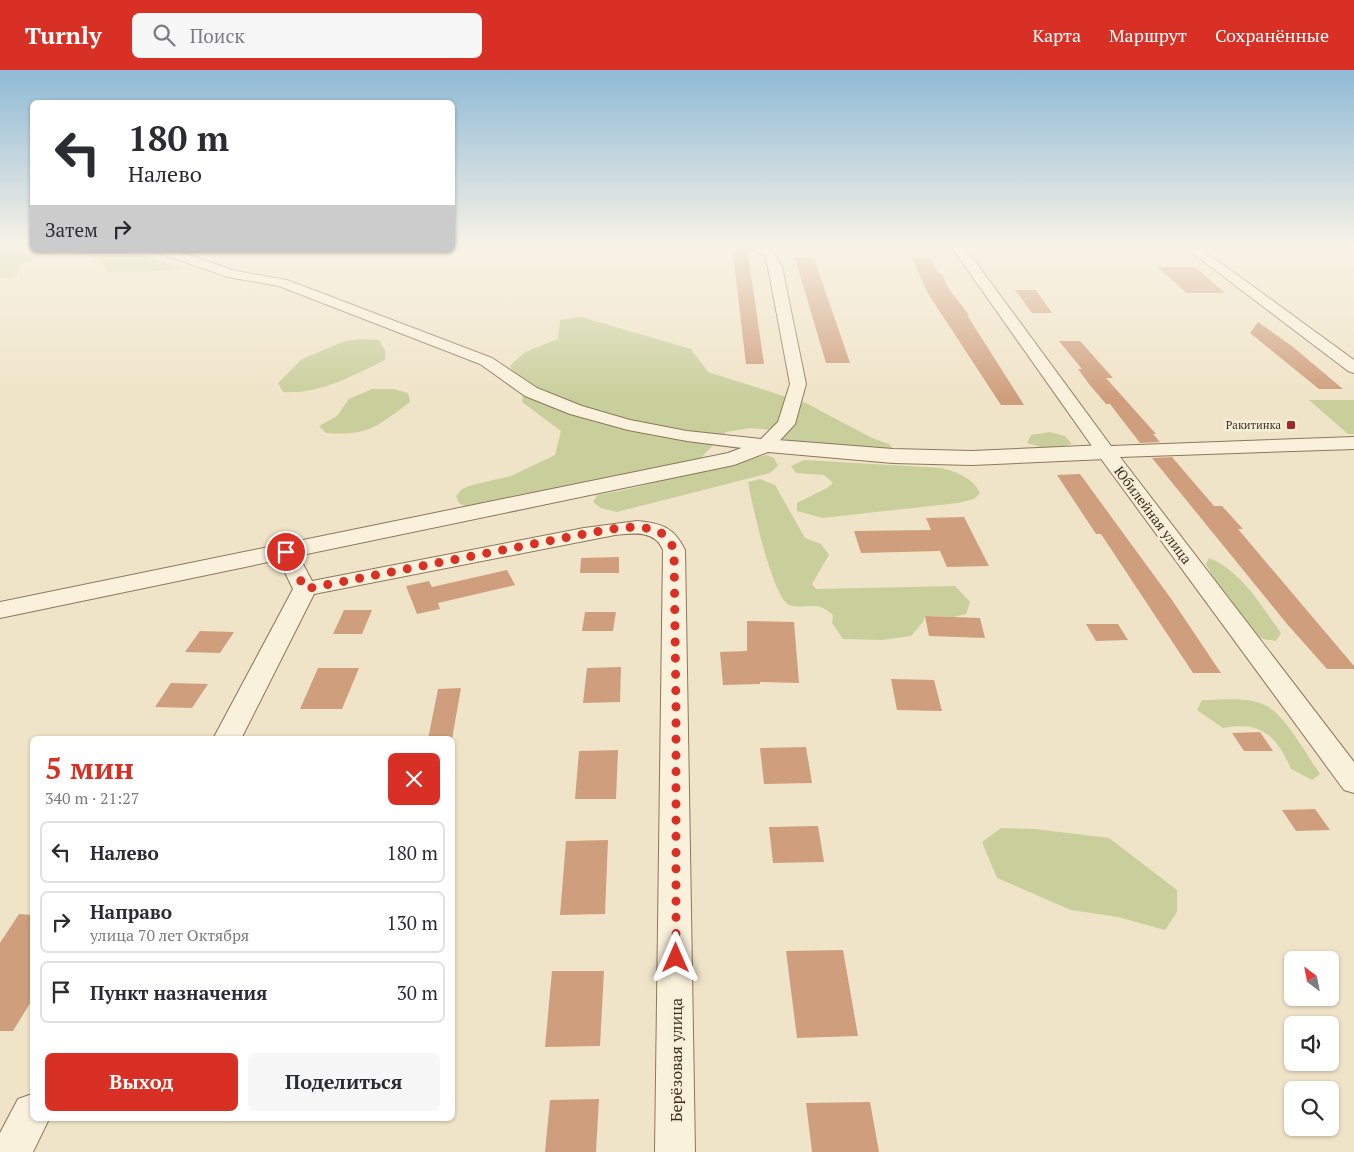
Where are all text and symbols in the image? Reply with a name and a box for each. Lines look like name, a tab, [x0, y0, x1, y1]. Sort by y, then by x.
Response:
search box	[132, 13, 482, 58]
text: Turnly	[25, 19, 102, 51]
icon: search	[150, 21, 178, 49]
text: Поиск	[190, 23, 245, 48]
text: Карта	[1032, 23, 1081, 47]
text: Маршрут	[1109, 23, 1187, 47]
text: Сохранённые	[1215, 23, 1329, 47]
text: 180 m	[128, 115, 229, 161]
icon: left	[45, 120, 110, 185]
text: Налево	[128, 159, 202, 188]
icon: right	[108, 215, 136, 243]
text: Затем	[45, 217, 98, 242]
place label: Ракитинка	[1226, 418, 1281, 432]
marker: Ракитинка	[1285, 419, 1297, 431]
street label: Юбилейная улица	[1110, 462, 1196, 568]
pin	[265, 531, 307, 573]
icon: arrive	[272, 538, 300, 566]
text: 5 мин	[45, 748, 134, 788]
button: close	[388, 753, 440, 805]
text: 340 m · 21:27	[45, 787, 139, 809]
icon: left	[47, 838, 75, 866]
text: Налево	[90, 840, 159, 865]
text: 180 m	[387, 840, 438, 865]
text: Направо	[90, 899, 172, 924]
icon: right	[47, 908, 75, 936]
text: 130 m	[387, 910, 438, 935]
text: улица 70 лет Октября	[90, 924, 249, 946]
position arrow	[649, 931, 701, 983]
north arrow	[1284, 951, 1339, 1006]
map controls	[1284, 951, 1339, 1136]
icon: arrive	[47, 978, 75, 1006]
text: Пункт назначения	[90, 980, 267, 1005]
text: 30 m	[397, 980, 438, 1005]
street label: Берёзовая улица	[665, 998, 687, 1122]
button: sound	[1284, 1016, 1339, 1071]
button: Выход	[45, 1053, 238, 1111]
button: Поделиться	[248, 1053, 440, 1111]
button: search	[1284, 1081, 1339, 1136]

